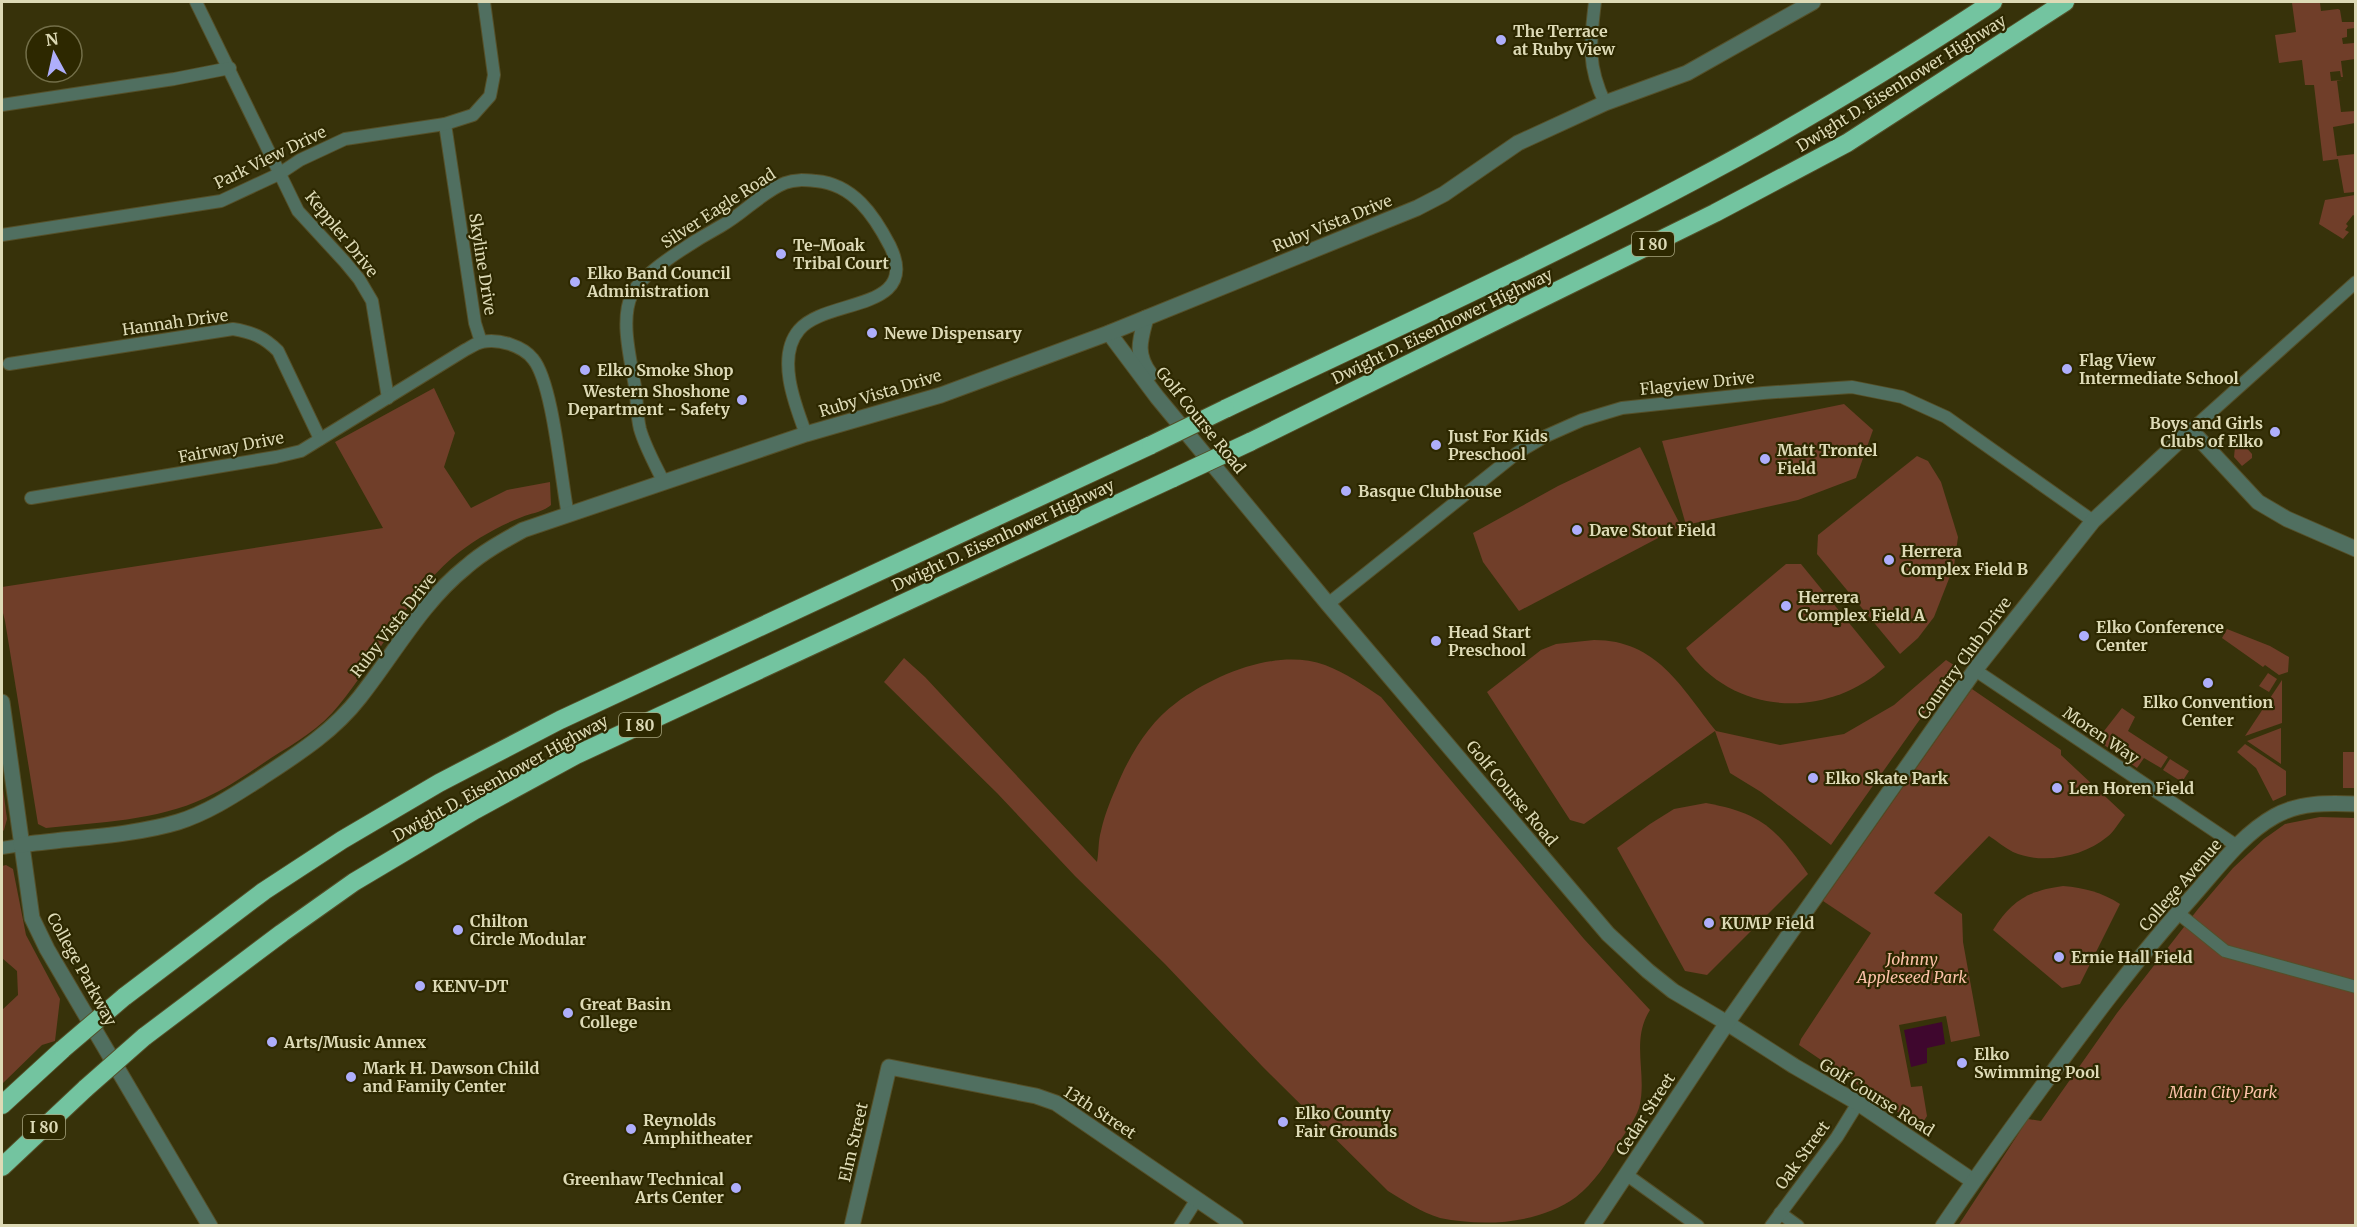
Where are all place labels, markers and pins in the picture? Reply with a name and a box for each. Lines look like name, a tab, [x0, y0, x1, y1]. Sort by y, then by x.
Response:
place label: The Terrace at Ruby View	[1513, 21, 1615, 59]
marker: The Terrace at Ruby View	[1494, 33, 1508, 47]
place label: Te-Moak Tribal Court	[793, 235, 890, 273]
marker: Te-Moak Tribal Court	[774, 247, 788, 261]
place label: Elko Band Council Administration	[586, 263, 731, 301]
marker: Elko Band Council Administration	[568, 275, 582, 289]
place label: Newe Dispensary	[884, 323, 1022, 343]
marker: Newe Dispensary	[865, 326, 879, 340]
place label: Flag View Intermediate School	[2079, 350, 2239, 388]
place label: Elko Smoke Shop	[597, 360, 733, 380]
marker: Flag View Intermediate School	[2060, 362, 2074, 376]
marker: Elko Smoke Shop	[578, 363, 592, 377]
place label: Western Shoshone Department - Safety	[568, 381, 731, 419]
marker: Western Shoshone Department - Safety	[735, 393, 749, 407]
place label: Boys and Girls Clubs of Elko	[2150, 413, 2263, 451]
marker: Boys and Girls Clubs of Elko	[2268, 425, 2282, 439]
place label: Just For Kids Preschool	[1447, 426, 1548, 464]
marker: Just For Kids Preschool	[1429, 438, 1443, 452]
place label: Matt Trontel Field	[1777, 440, 1878, 478]
marker: Matt Trontel Field	[1758, 452, 1772, 466]
place label: Basque Clubhouse	[1358, 481, 1502, 501]
marker: Basque Clubhouse	[1339, 484, 1353, 498]
place label: Dave Stout Field	[1589, 520, 1716, 540]
marker: Dave Stout Field	[1570, 523, 1584, 537]
place label: Herrera Complex Field B	[1901, 541, 2028, 579]
marker: Herrera Complex Field B	[1882, 553, 1896, 567]
place label: Herrera Complex Field A	[1798, 587, 1926, 625]
marker: Herrera Complex Field A	[1779, 599, 1793, 613]
place label: Elko Conference Center	[2096, 617, 2224, 655]
place label: Head Start Preschool	[1448, 622, 1532, 660]
marker: Elko Conference Center	[2077, 629, 2091, 643]
marker: Head Start Preschool	[1429, 634, 1443, 648]
marker: Elko Convention Center	[2201, 676, 2215, 690]
place label: Elko Convention Center	[2143, 692, 2273, 730]
place label: Elko Skate Park	[1825, 768, 1949, 788]
marker: Elko Skate Park	[1806, 771, 1820, 785]
place label: Len Horen Field	[2069, 778, 2194, 798]
marker: Len Horen Field	[2050, 781, 2064, 795]
place label: Chilton Circle Modular	[470, 911, 587, 949]
place label: KUMP Field	[1721, 913, 1814, 933]
marker: KUMP Field	[1702, 916, 1716, 930]
marker: Chilton Circle Modular	[451, 923, 465, 937]
place label: Ernie Hall Field	[2071, 947, 2193, 967]
marker: Ernie Hall Field	[2052, 950, 2066, 964]
place label: KENV-DT	[432, 976, 509, 996]
marker: KENV-DT	[413, 979, 427, 993]
place label: Great Basin College	[580, 994, 671, 1032]
marker: Great Basin College	[561, 1006, 575, 1020]
place label: Arts/Music Annex	[283, 1032, 426, 1052]
marker: Arts/Music Annex	[265, 1035, 279, 1049]
place label: Elko Swimming Pool	[1974, 1044, 2100, 1082]
marker: Elko Swimming Pool	[1955, 1056, 1969, 1070]
place label: Mark H. Dawson Child and Family Center	[363, 1058, 539, 1096]
marker: Mark H. Dawson Child and Family Center	[344, 1070, 358, 1084]
place label: Elko County Fair Grounds	[1295, 1103, 1397, 1141]
place label: Reynolds Amphitheater	[642, 1110, 753, 1148]
marker: Elko County Fair Grounds	[1276, 1115, 1290, 1129]
marker: Reynolds Amphitheater	[624, 1122, 638, 1136]
place label: Greenhaw Technical Arts Center	[563, 1169, 725, 1207]
marker: Greenhaw Technical Arts Center	[729, 1181, 743, 1195]

